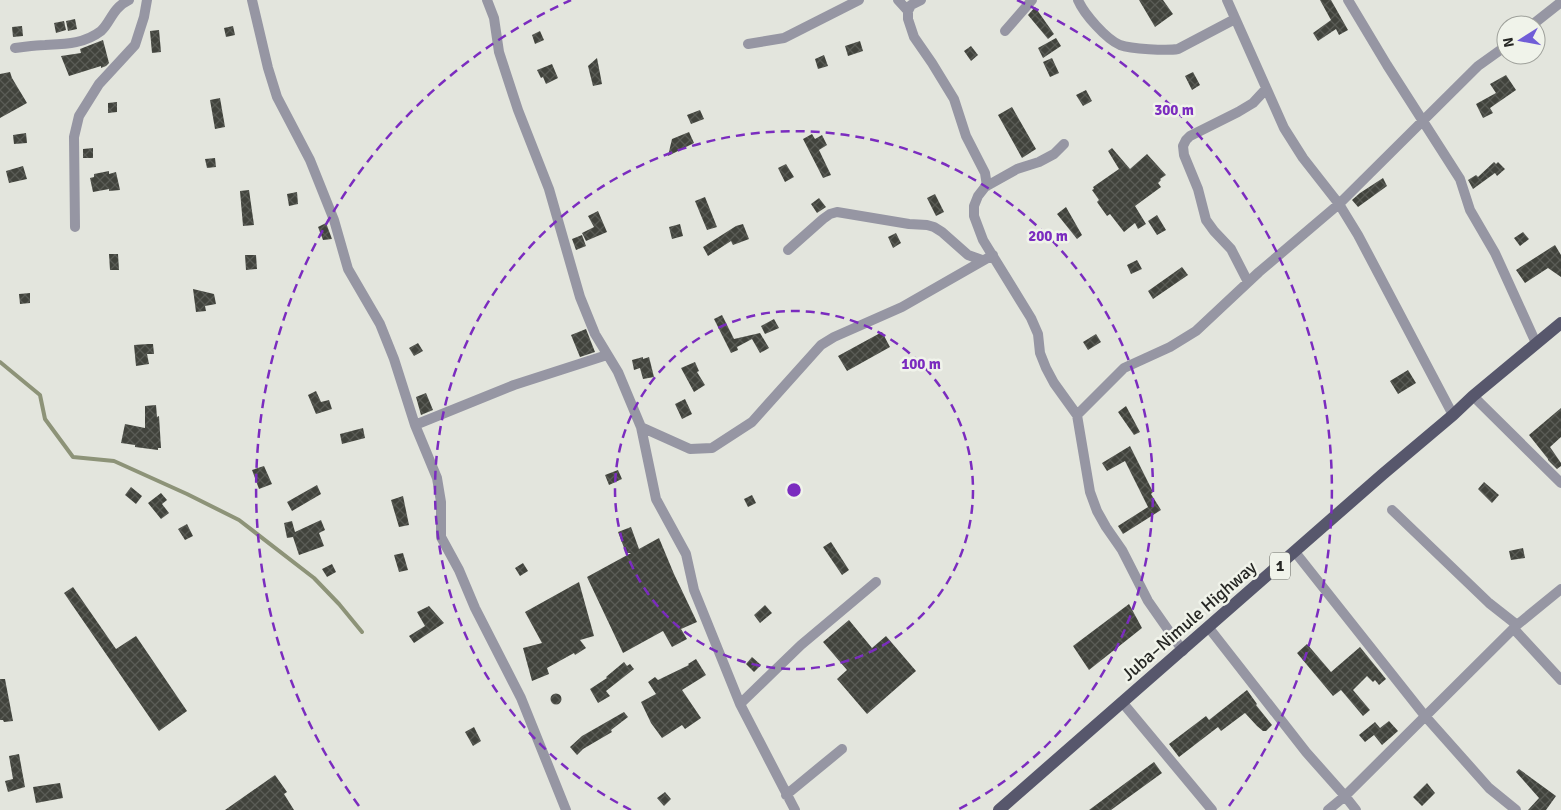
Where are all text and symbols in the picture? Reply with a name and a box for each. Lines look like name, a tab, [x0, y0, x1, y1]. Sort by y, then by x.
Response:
north arrow	[1496, 15, 1546, 65]
text: N	[1499, 36, 1518, 49]
text: 300 m	[1154, 101, 1194, 119]
text: 200 m	[1028, 227, 1068, 245]
text: 100 m	[901, 355, 941, 373]
centre of rings	[785, 481, 803, 499]
road number: 1	[1270, 552, 1290, 580]
street label: Juba–Nimule Highway	[1117, 556, 1261, 686]

